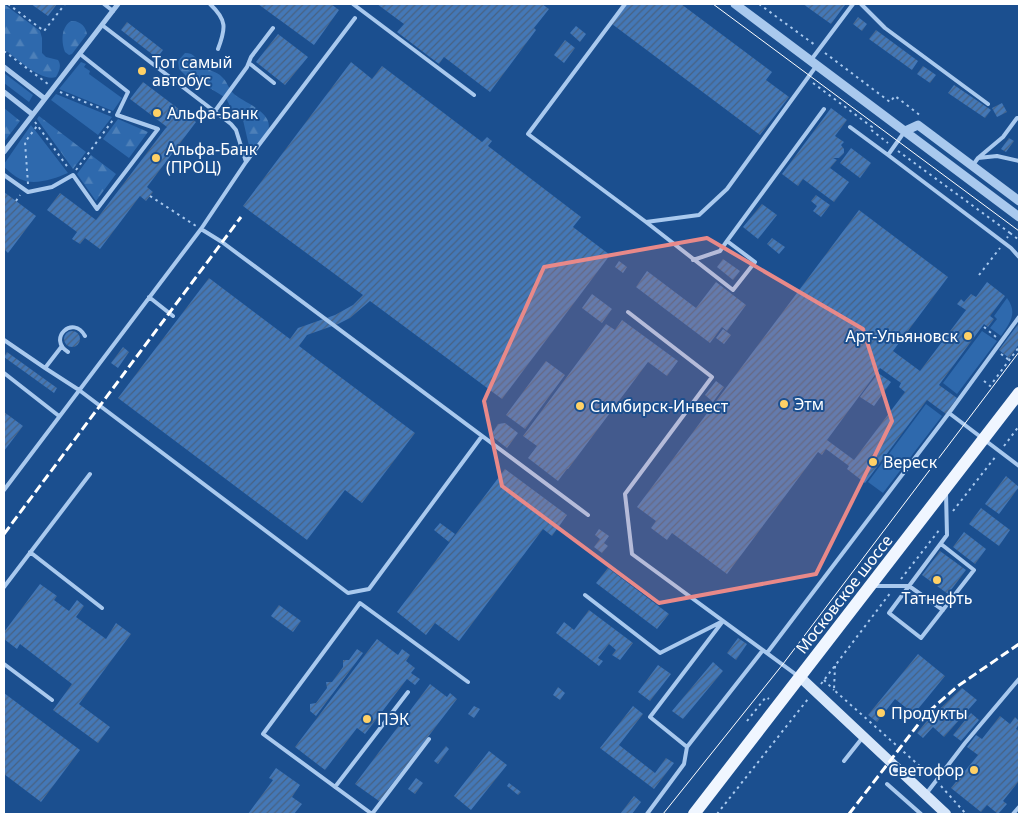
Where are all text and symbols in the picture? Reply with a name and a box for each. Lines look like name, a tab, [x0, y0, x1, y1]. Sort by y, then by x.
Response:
place label: Тот самый автобус	[152, 51, 232, 91]
marker: Тот самый автобус	[136, 65, 148, 77]
place label: Альфа-Банк	[167, 102, 259, 124]
marker: Альфа-Банк	[151, 107, 163, 119]
place label: Альфа-Банк (ПРОЦ)	[166, 138, 258, 178]
marker: Альфа-Банк (ПРОЦ)	[150, 152, 162, 164]
place label: Арт-Ульяновск	[845, 325, 959, 347]
marker: Арт-Ульяновск	[962, 330, 974, 342]
place label: Этм	[794, 393, 824, 415]
place label: Симбирск-Инвест	[590, 395, 729, 417]
marker: Этм	[778, 398, 790, 410]
marker: Симбирск-Инвест	[574, 400, 586, 412]
place label: Вереск	[883, 451, 938, 473]
marker: Вереск	[867, 456, 879, 468]
street label: Московское шоссе	[791, 530, 897, 658]
marker: Татнефть	[931, 574, 943, 586]
place label: Татнефть	[902, 587, 972, 609]
place label: Продукты	[891, 702, 968, 724]
marker: Продукты	[875, 707, 887, 719]
place label: ПЭК	[377, 708, 409, 730]
marker: ПЭК	[361, 713, 373, 725]
place label: Светофор	[888, 759, 964, 781]
marker: Светофор	[968, 764, 980, 776]

